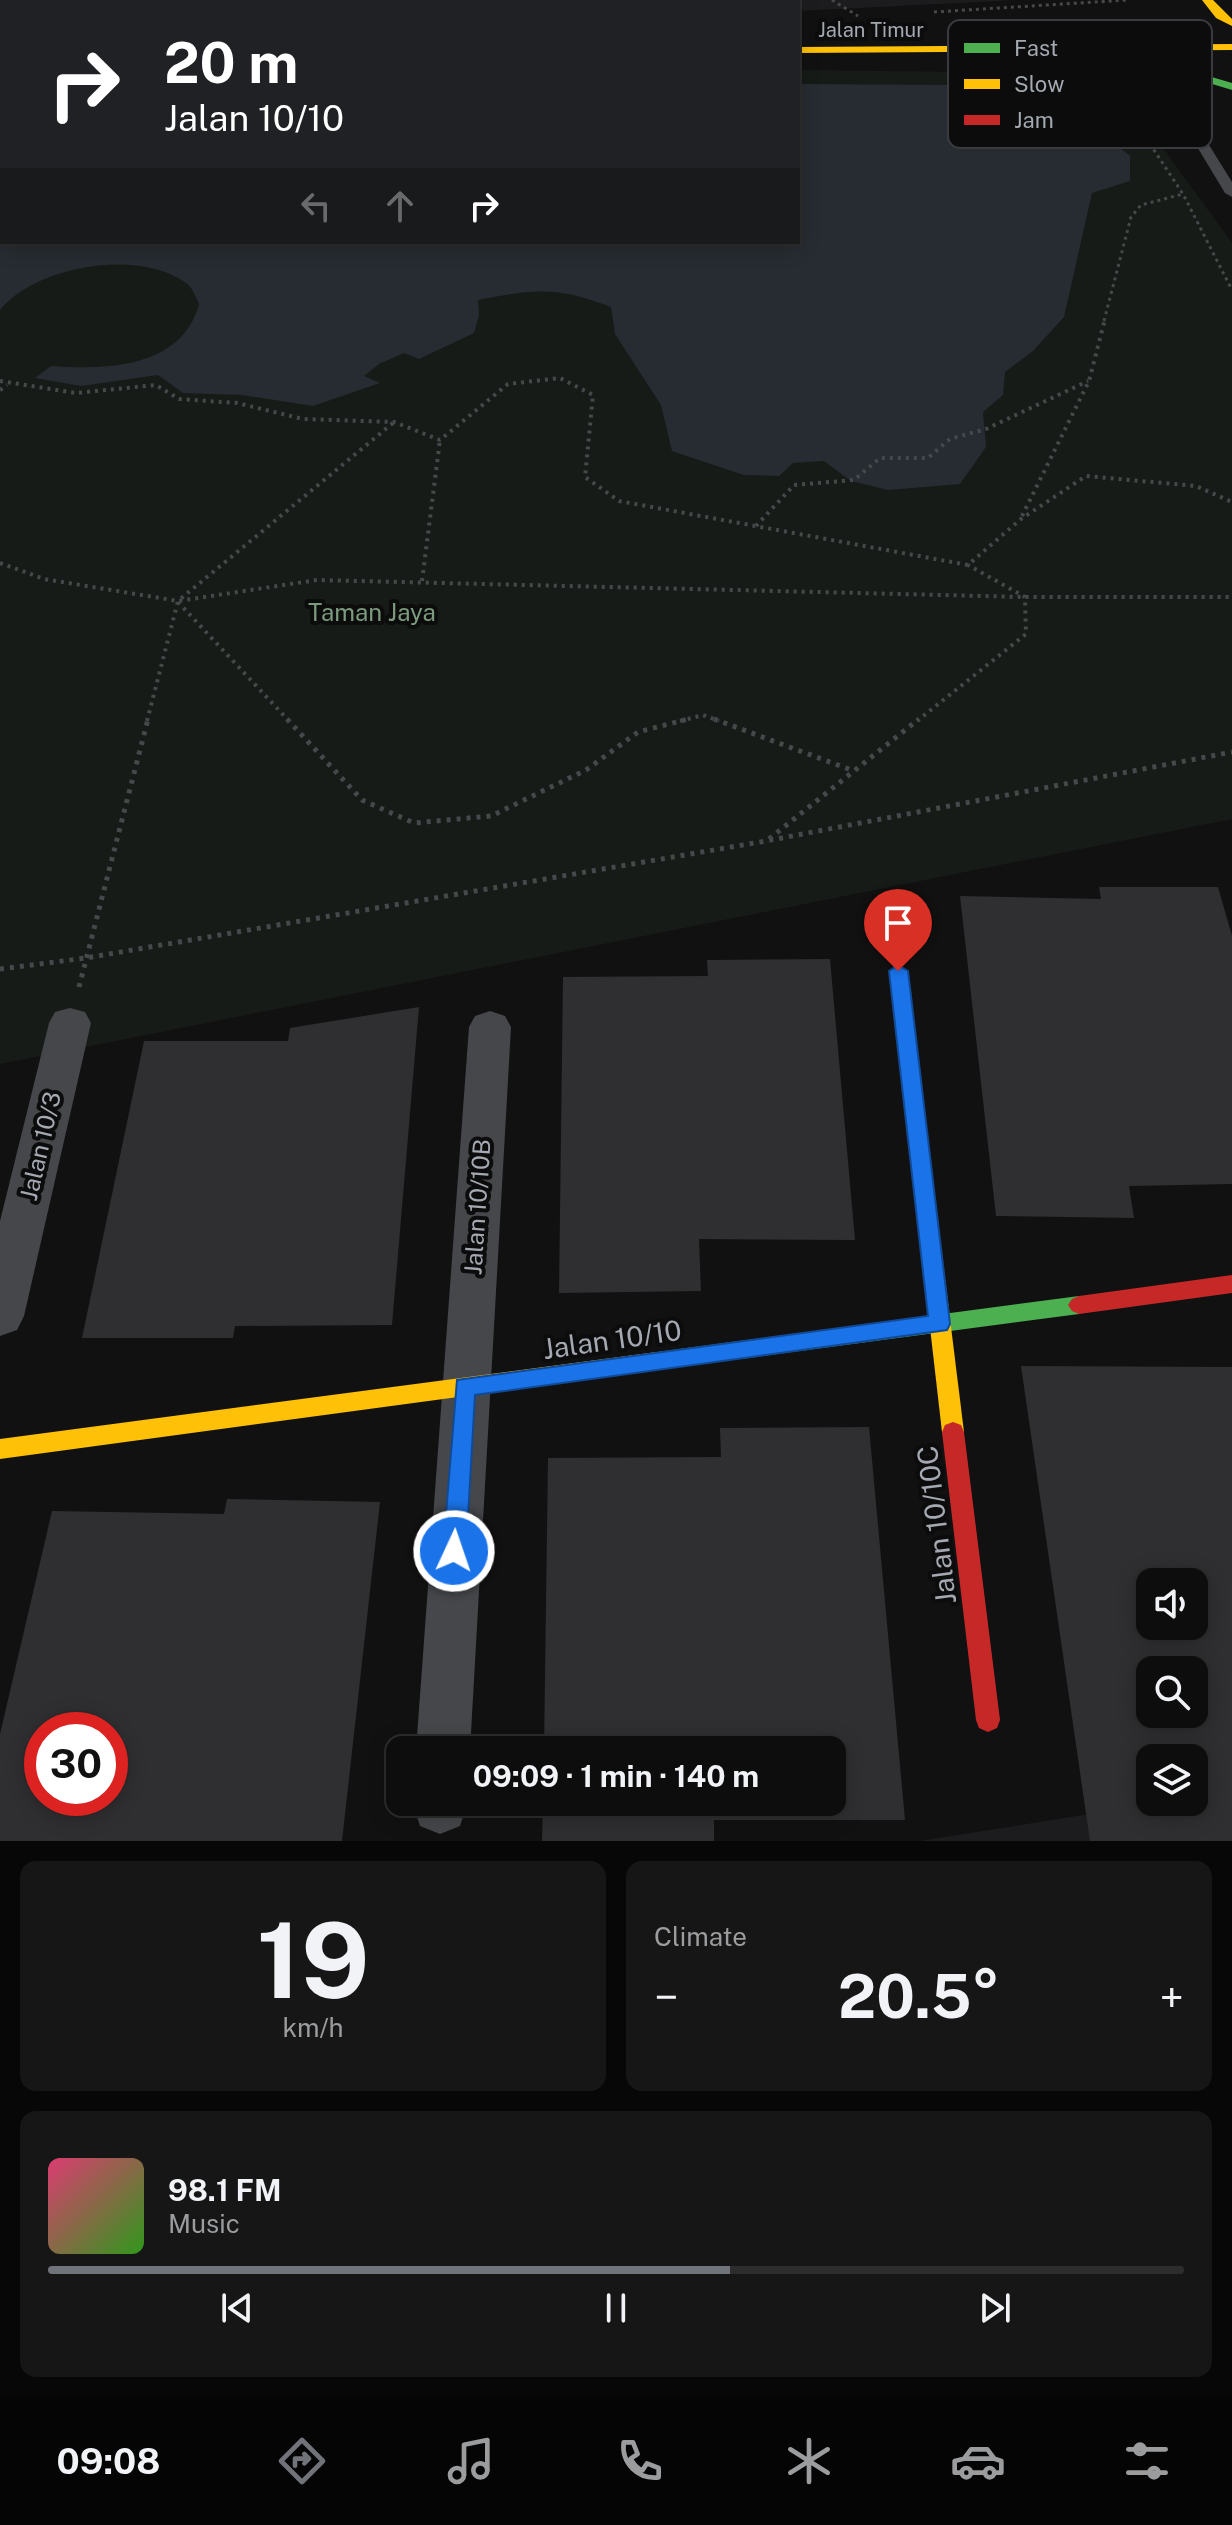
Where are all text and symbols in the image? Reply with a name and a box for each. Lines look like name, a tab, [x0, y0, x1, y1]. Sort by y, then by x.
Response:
street label: Jalan Timur	[818, 18, 924, 42]
legend	[948, 20, 1212, 148]
text: 20 m	[164, 30, 298, 96]
icon: right	[32, 32, 136, 136]
text: Fast	[1014, 35, 1058, 61]
text: Slow	[1014, 71, 1064, 97]
text: Jalan 10/10	[164, 97, 344, 139]
text: Jam	[1014, 107, 1054, 133]
icon: left	[294, 184, 338, 228]
icon: ahead	[378, 184, 422, 228]
icon: right	[462, 184, 506, 228]
park label: Taman Jaya	[308, 598, 436, 626]
pin	[864, 889, 932, 971]
icon: arrive	[876, 901, 920, 945]
street label: Jalan 10/3	[14, 1089, 66, 1203]
street label: Jalan 10/10B	[458, 1138, 496, 1276]
street label: Jalan 10/10	[540, 1313, 684, 1365]
street label: Jalan 10/10C	[910, 1444, 962, 1606]
position arrow	[412, 1509, 496, 1593]
map controls	[1136, 1568, 1208, 1816]
button: sound	[1136, 1568, 1208, 1640]
button: search	[1136, 1656, 1208, 1728]
speed limit sign: 30	[24, 1712, 128, 1816]
button: layers	[1136, 1744, 1208, 1816]
text: 09:09 · 1 min · 140 m	[473, 1758, 759, 1794]
text: 19	[256, 1899, 370, 2021]
text: Climate	[654, 1921, 747, 1952]
text: 20.5°	[838, 1961, 1000, 2032]
text: −	[654, 1971, 678, 2023]
text: +	[1160, 1971, 1184, 2023]
text: km/h	[282, 2012, 344, 2043]
text: 98.1 FM	[168, 2172, 281, 2208]
text: Music	[168, 2208, 240, 2239]
icon: previous	[215, 2286, 259, 2330]
icon: pause	[594, 2286, 638, 2330]
icon: next	[973, 2286, 1017, 2330]
icon: directions	[274, 2433, 330, 2489]
icon: music	[443, 2433, 499, 2489]
icon: phone	[612, 2433, 668, 2489]
icon: climate	[781, 2433, 837, 2489]
icon: car	[950, 2433, 1006, 2489]
icon: filters	[1119, 2433, 1175, 2489]
text: 09:08	[57, 2440, 160, 2482]

